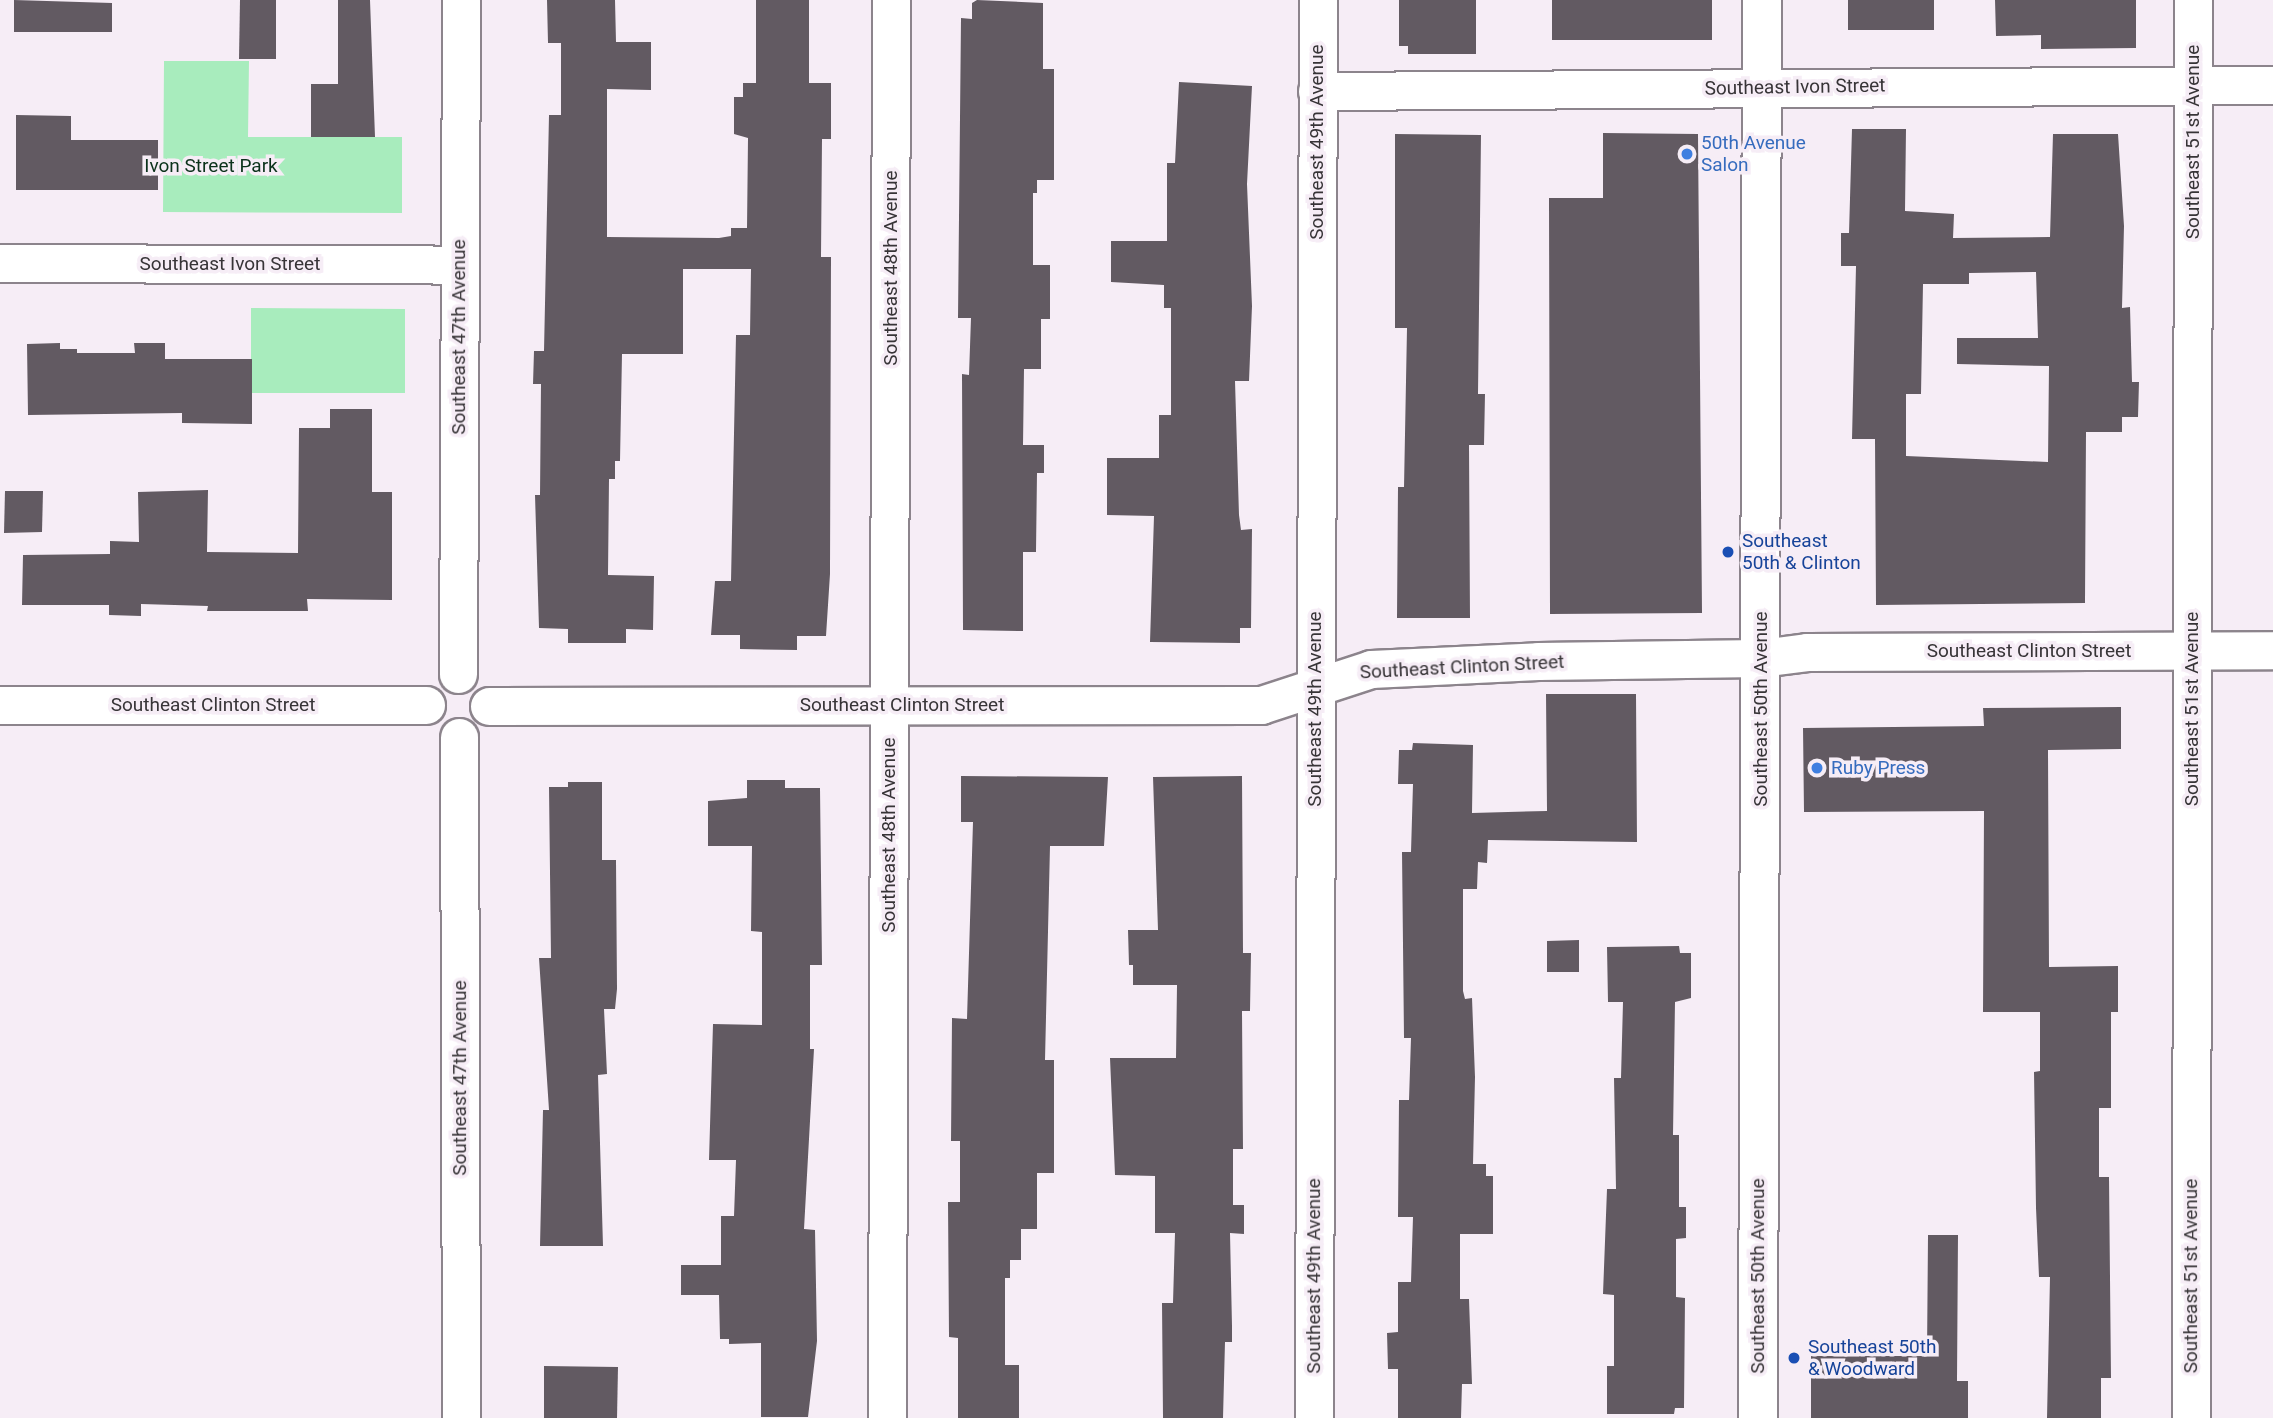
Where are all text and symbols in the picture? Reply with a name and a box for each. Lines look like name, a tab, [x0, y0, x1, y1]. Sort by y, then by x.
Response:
street label: Southeast 49th Avenue	[1306, 44, 1328, 240]
street label: Southeast 51st Avenue	[2182, 45, 2204, 239]
street label: Southeast Ivon Street	[1704, 74, 1886, 100]
place label: 50th Avenue Salon	[1701, 132, 1806, 176]
marker: 50th Avenue Salon	[1679, 146, 1695, 162]
park label: Ivon Street Park	[144, 155, 278, 177]
street label: Southeast 48th Avenue	[880, 170, 902, 366]
street label: Southeast 47th Avenue	[448, 239, 470, 435]
street label: Southeast Ivon Street	[140, 253, 320, 275]
place label: Southeast 50th & Clinton	[1742, 530, 1861, 574]
marker: Southeast 50th & Clinton	[1720, 544, 1736, 560]
street label: Southeast 49th Avenue	[1304, 611, 1326, 807]
street label: Southeast 50th Avenue	[1750, 611, 1772, 807]
street label: Southeast 51st Avenue	[2181, 612, 2203, 806]
street label: Southeast Clinton Street	[1927, 640, 2131, 662]
street label: Southeast Clinton Street	[1359, 650, 1565, 684]
street label: Southeast Clinton Street	[111, 694, 315, 716]
street label: Southeast Clinton Street	[800, 694, 1004, 716]
street label: Southeast 48th Avenue	[878, 737, 900, 933]
place label: Ruby Press	[1831, 757, 1925, 779]
marker: Ruby Press	[1809, 760, 1825, 776]
street label: Southeast 47th Avenue	[449, 980, 471, 1176]
street label: Southeast 49th Avenue	[1303, 1178, 1325, 1374]
street label: Southeast 50th Avenue	[1747, 1178, 1769, 1374]
street label: Southeast 51st Avenue	[2180, 1179, 2202, 1373]
place label: Southeast 50th & Woodward	[1808, 1336, 1936, 1380]
marker: Southeast 50th & Woodward	[1786, 1350, 1802, 1366]

